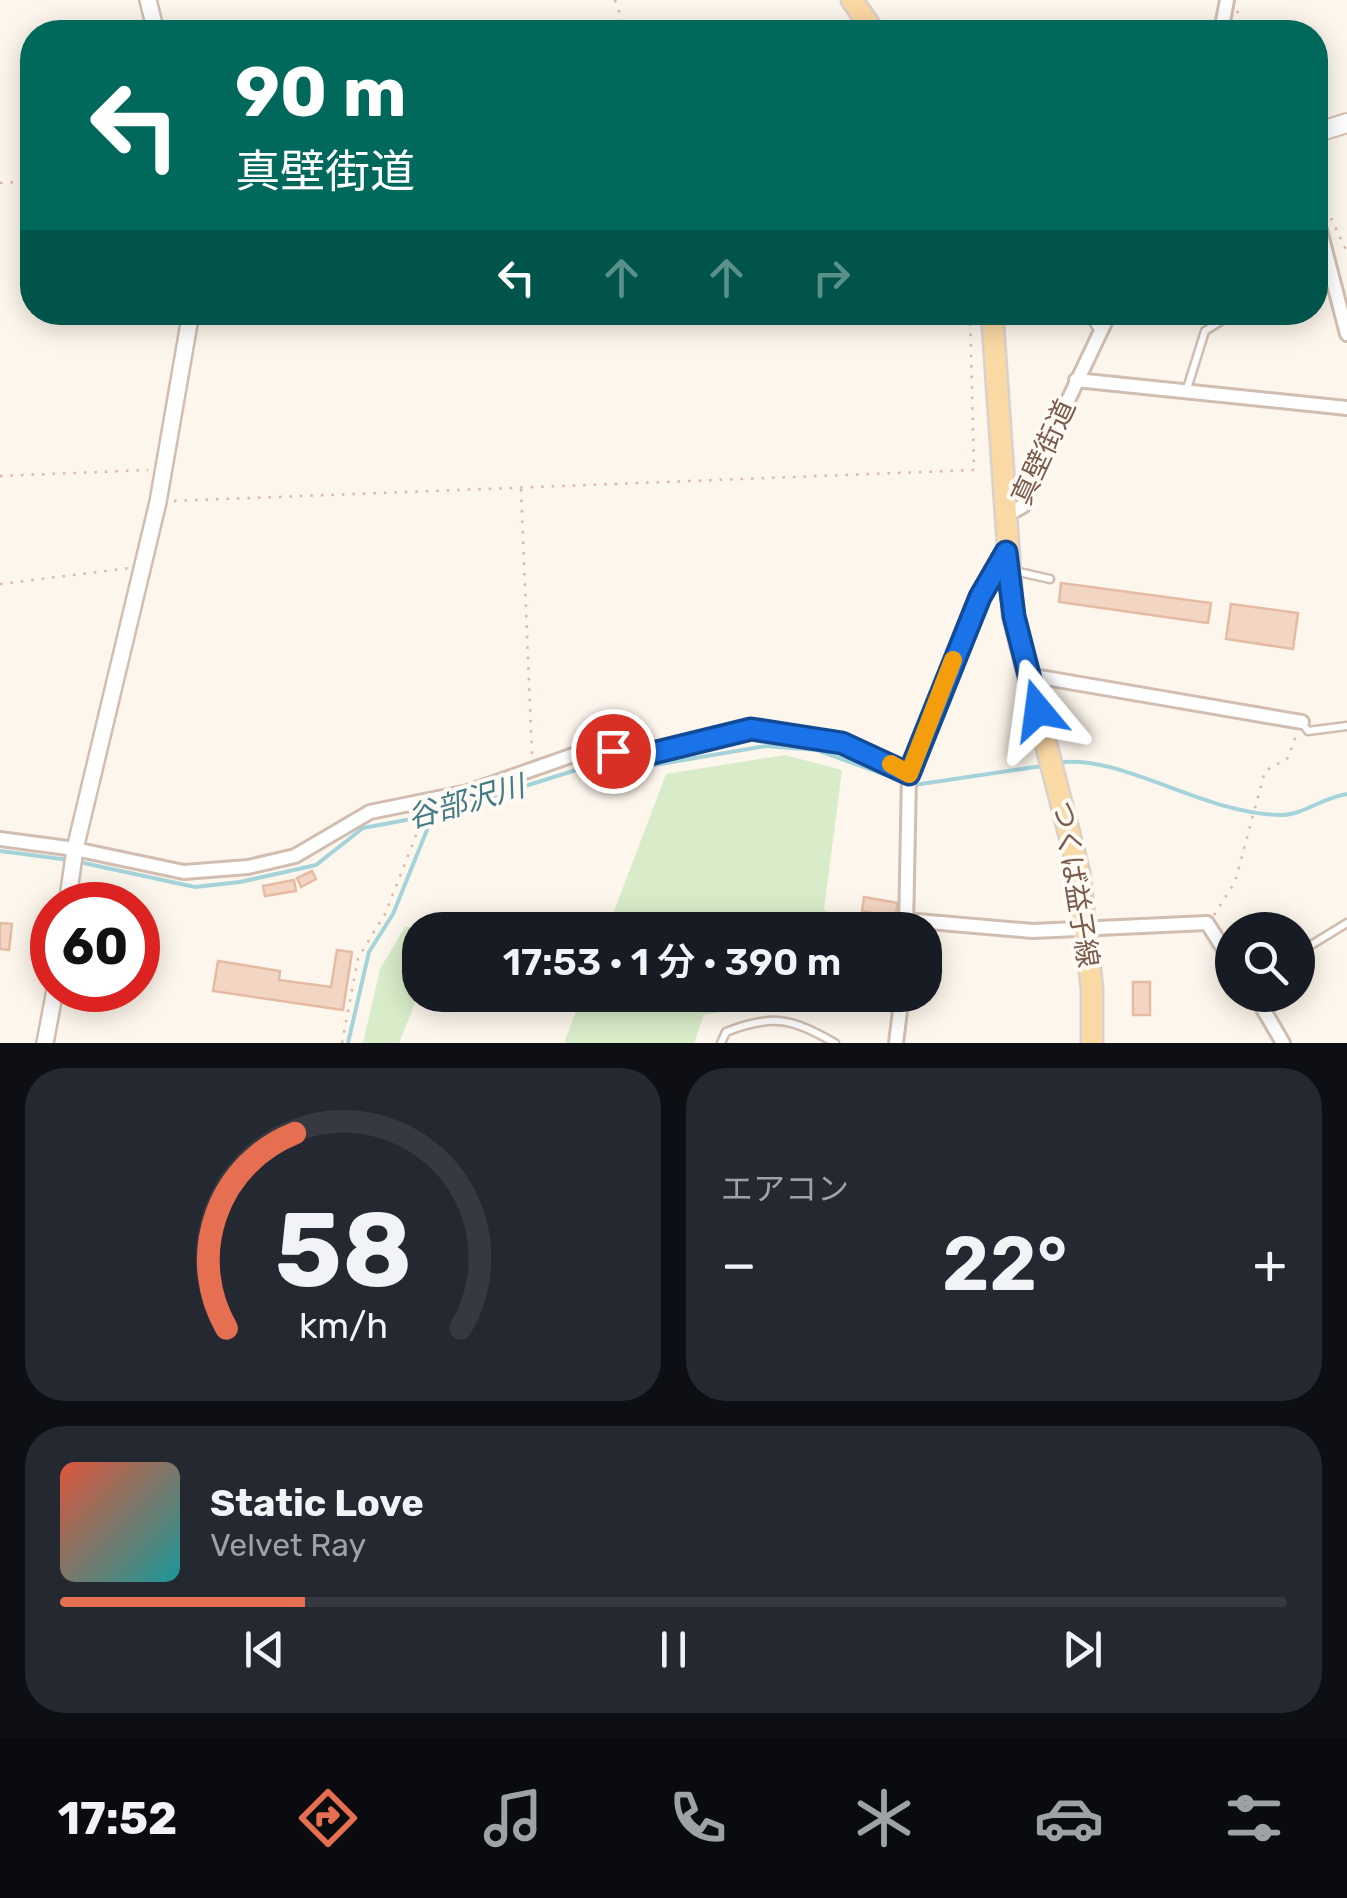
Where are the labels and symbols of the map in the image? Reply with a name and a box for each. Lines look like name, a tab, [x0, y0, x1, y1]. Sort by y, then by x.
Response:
street label: 真壁街道	[1005, 394, 1082, 510]
position arrow	[986, 658, 1090, 762]
pin	[571, 709, 656, 794]
water label: 谷部沢川	[403, 767, 532, 836]
street label: つくば益子線	[1046, 799, 1105, 970]
speed limit sign: 60	[30, 882, 160, 1012]

